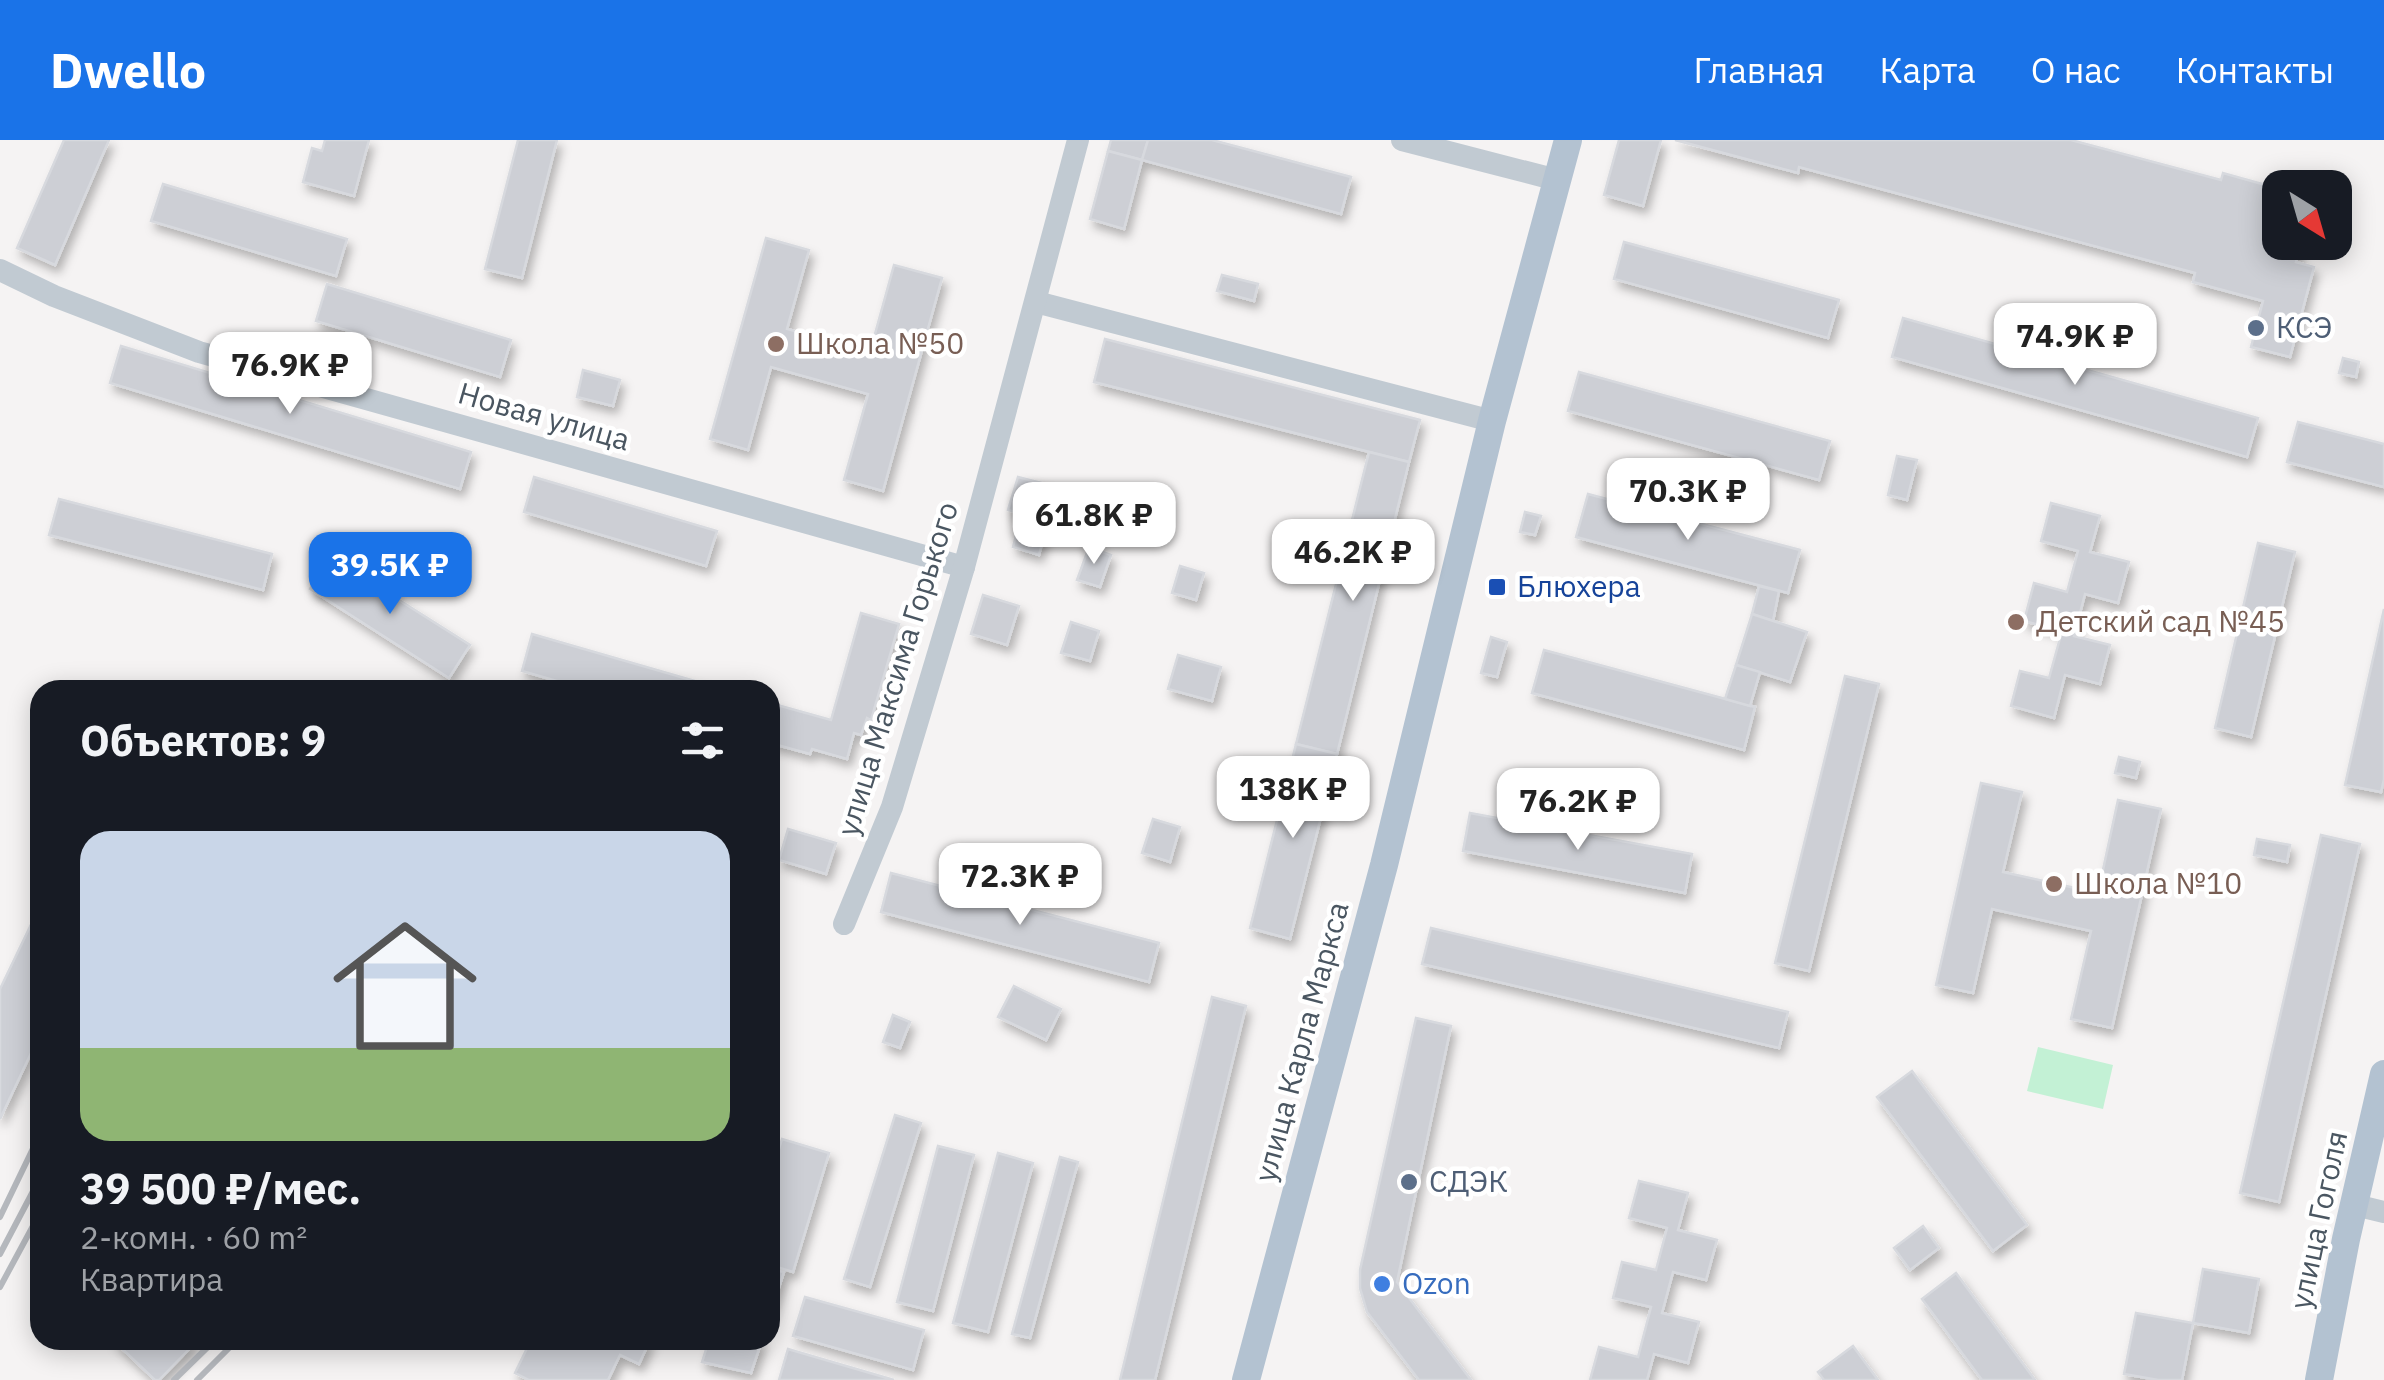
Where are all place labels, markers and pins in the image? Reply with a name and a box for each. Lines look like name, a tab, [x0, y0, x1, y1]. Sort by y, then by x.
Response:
pin: 74.9K ₽	[1983, 303, 2167, 388]
place label: КСЭ	[2276, 307, 2333, 346]
marker: КСЭ	[2245, 317, 2267, 339]
place label: Школа №50	[796, 323, 964, 362]
pin: 76.9K ₽	[198, 332, 382, 417]
marker: Школа №50	[765, 333, 787, 355]
pin: 70.3K ₽	[1596, 458, 1780, 543]
pin: 61.8K ₽	[1002, 482, 1186, 567]
pin: 46.2K ₽	[1261, 519, 1445, 604]
pin: 39.5K ₽	[298, 532, 482, 617]
place label: Блюхера	[1517, 566, 1641, 605]
marker: Блюхера	[1486, 576, 1508, 598]
place label: Детский сад №45	[2036, 601, 2285, 640]
marker: Детский сад №45	[2005, 611, 2027, 633]
pin: 138K ₽	[1212, 756, 1374, 841]
pin: 76.2K ₽	[1486, 768, 1670, 853]
pin: 72.3K ₽	[928, 843, 1112, 928]
place label: Школа №10	[2074, 863, 2242, 902]
marker: Школа №10	[2043, 873, 2065, 895]
place label: СДЭК	[1429, 1161, 1508, 1200]
marker: СДЭК	[1398, 1171, 1420, 1193]
place label: Ozon	[1402, 1263, 1471, 1302]
marker: Ozon	[1371, 1273, 1393, 1295]

